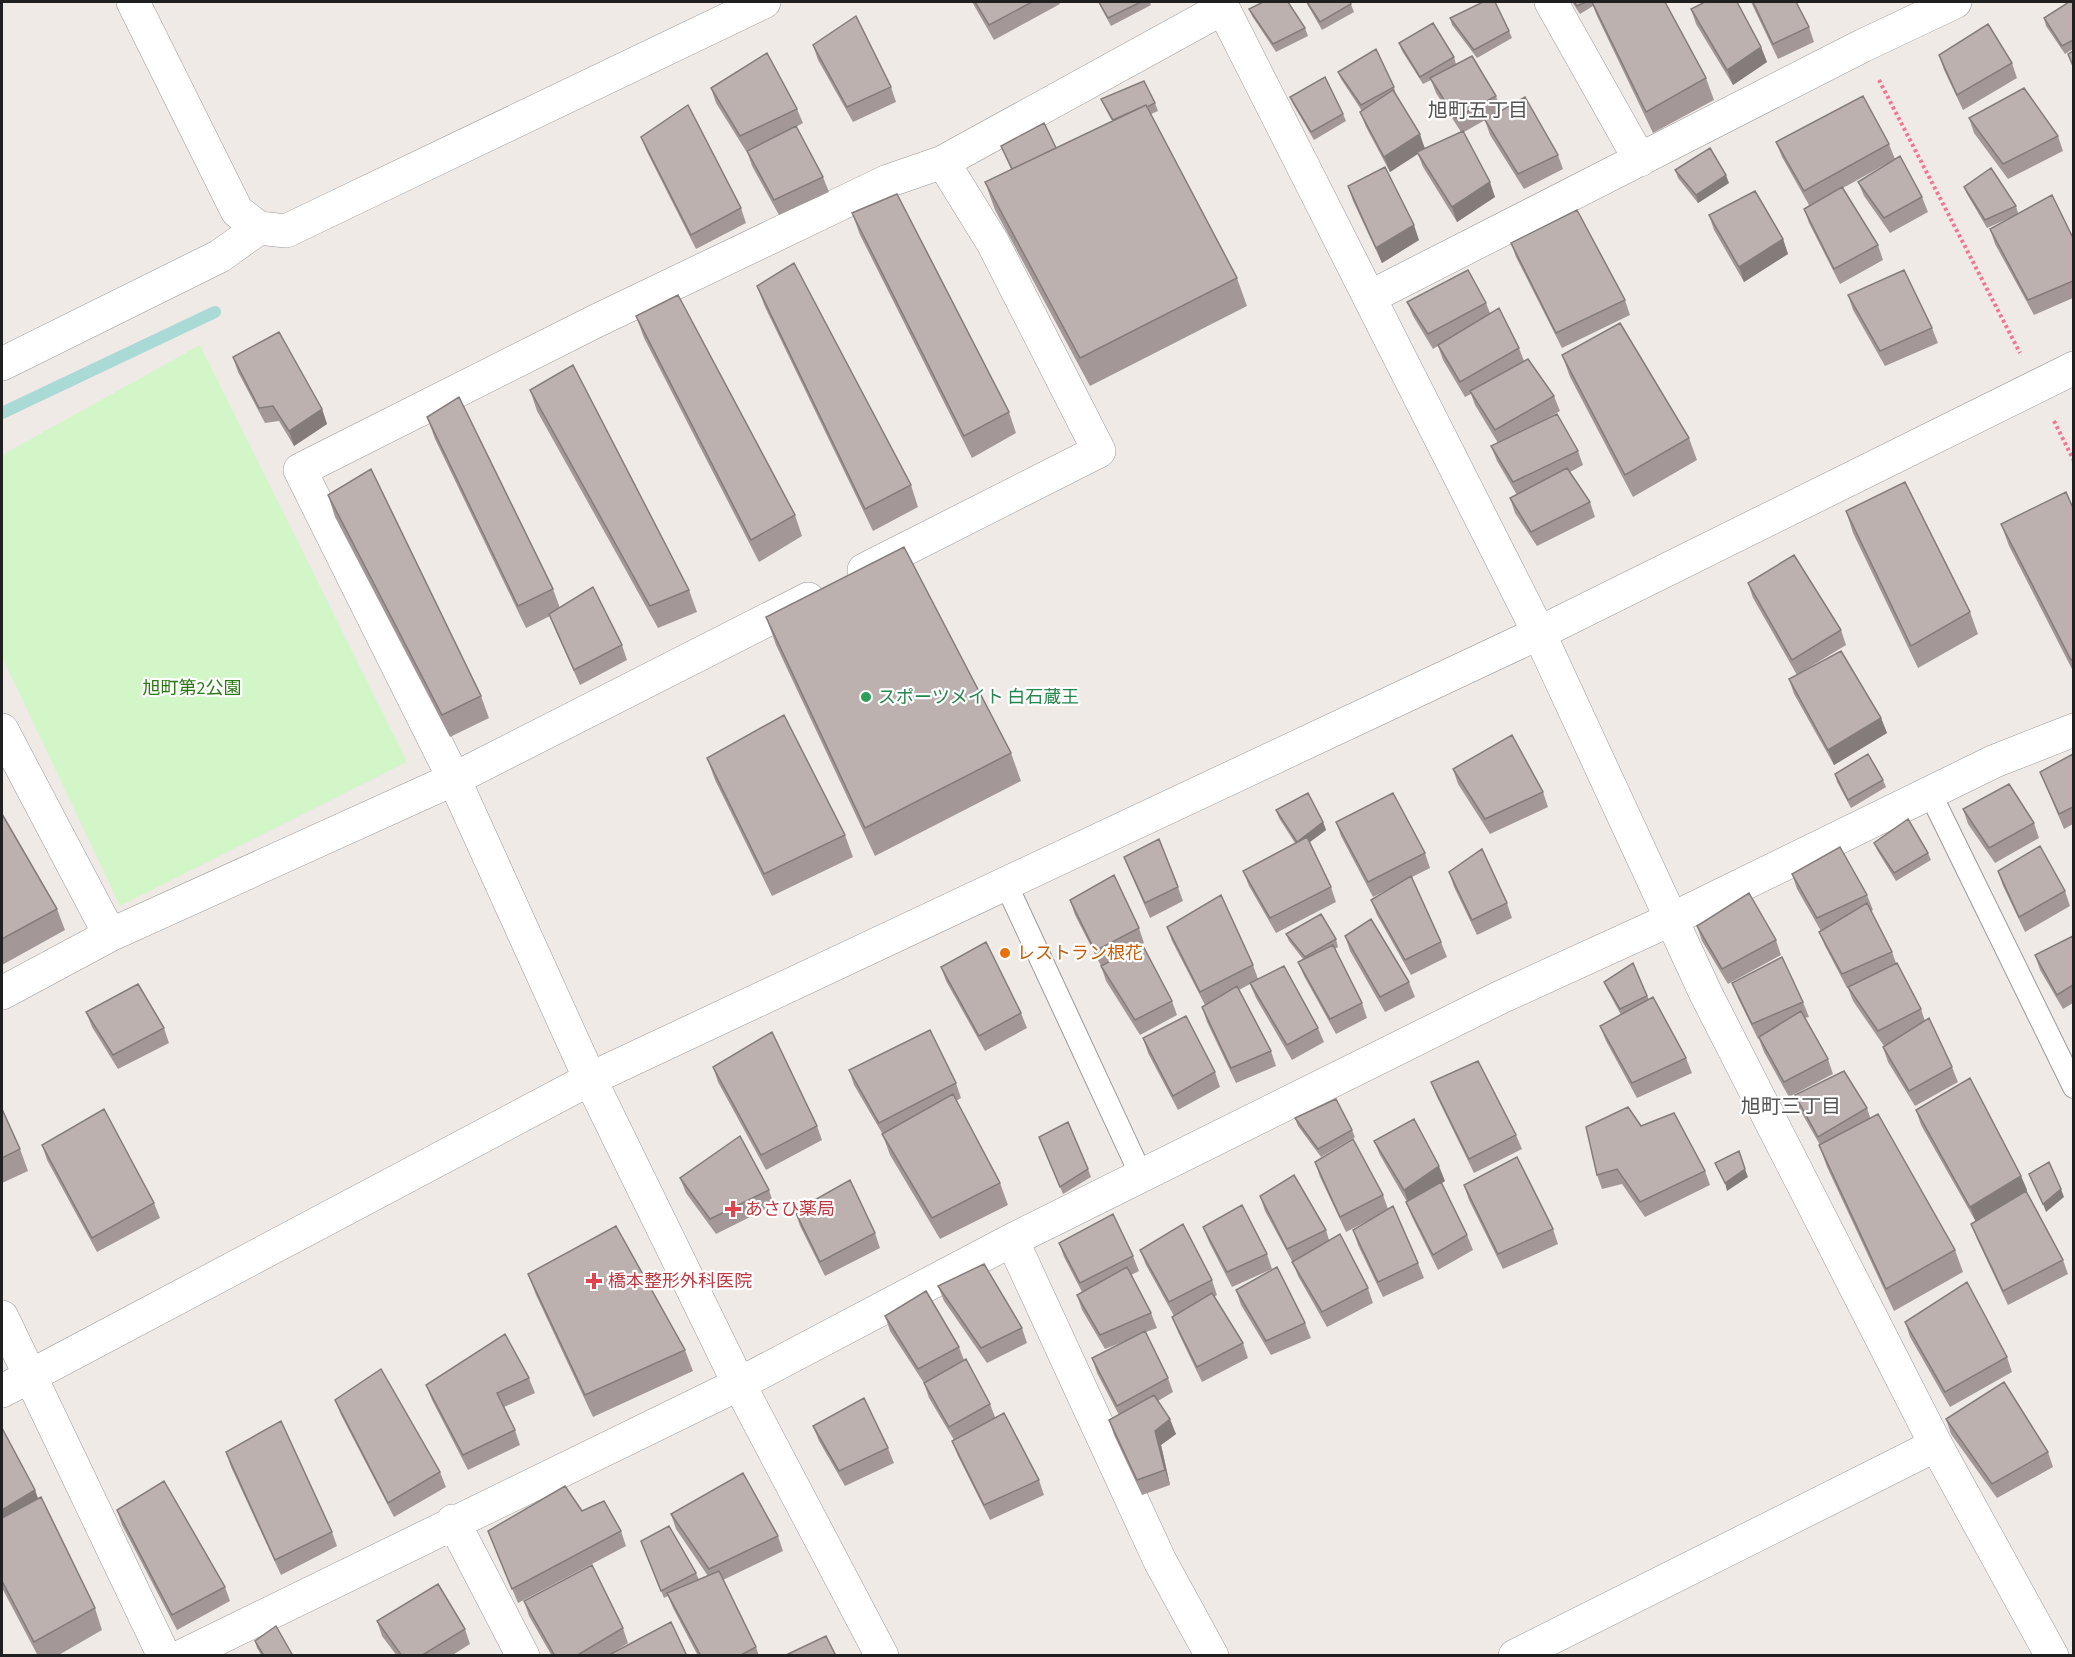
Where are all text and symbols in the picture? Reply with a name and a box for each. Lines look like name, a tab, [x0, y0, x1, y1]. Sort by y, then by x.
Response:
district label: 旭町五丁目	[1428, 97, 1528, 125]
park label: 旭町第2公園	[143, 676, 241, 701]
place label: スポーツメイト 白石蔵王	[878, 685, 1079, 710]
marker: スポーツメイト 白石蔵王	[859, 690, 873, 704]
place label: レストラン根花	[1017, 941, 1143, 966]
marker: レストラン根花	[998, 946, 1012, 960]
district label: 旭町三丁目	[1741, 1093, 1841, 1121]
place label: あさひ薬局	[745, 1197, 835, 1222]
marker: あさひ薬局	[726, 1202, 740, 1216]
place label: 橋本整形外科医院	[608, 1269, 752, 1294]
marker: 橋本整形外科医院	[585, 1272, 603, 1290]

